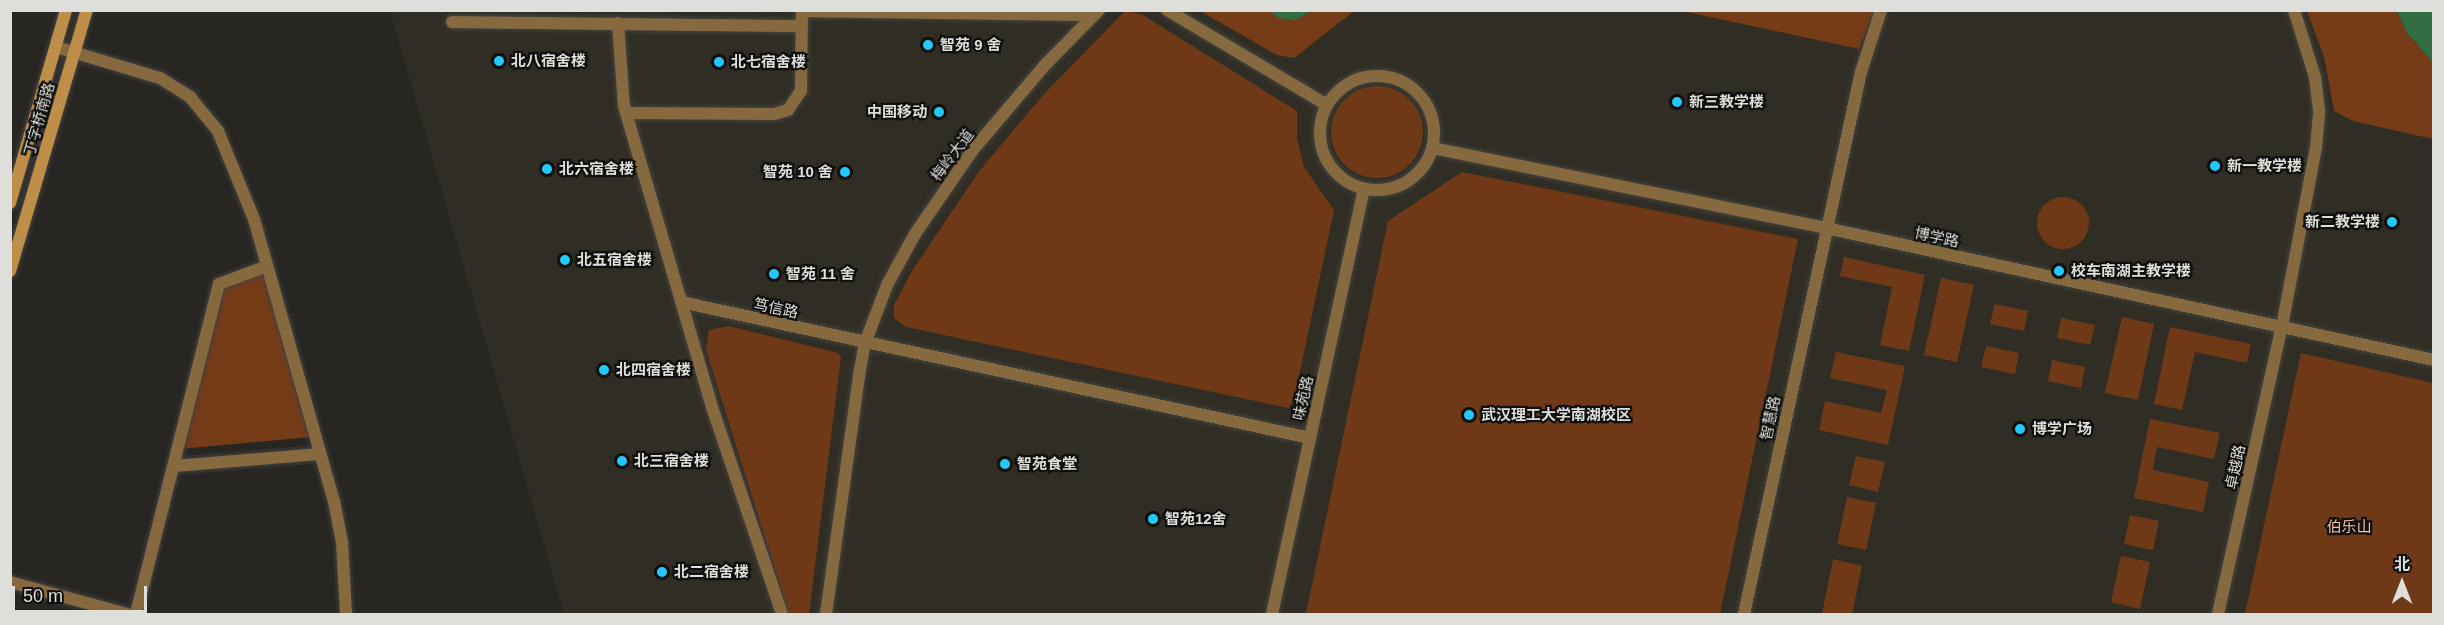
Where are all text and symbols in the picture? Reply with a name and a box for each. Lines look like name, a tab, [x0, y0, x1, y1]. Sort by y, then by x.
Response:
place label: 智苑 9 舍	[940, 36, 1002, 54]
marker: 智苑 9 舍	[921, 38, 935, 52]
place label: 北八宿舍楼	[511, 52, 586, 70]
place label: 北七宿舍楼	[731, 53, 806, 71]
marker: 北八宿舍楼	[492, 54, 506, 68]
marker: 北七宿舍楼	[712, 55, 726, 69]
street label: 丁字桥南路	[20, 80, 58, 158]
place label: 新三教学楼	[1689, 93, 1764, 111]
marker: 新三教学楼	[1670, 95, 1684, 109]
place label: 中国移动	[867, 103, 927, 121]
marker: 中国移动	[932, 105, 946, 119]
street label: 梅岭大道	[927, 126, 977, 184]
place label: 新一教学楼	[2227, 157, 2302, 175]
marker: 新一教学楼	[2208, 159, 2222, 173]
place label: 北六宿舍楼	[559, 160, 634, 178]
marker: 北六宿舍楼	[540, 162, 554, 176]
place label: 智苑 10 舍	[763, 163, 833, 181]
marker: 智苑 10 舍	[838, 165, 852, 179]
place label: 新二教学楼	[2305, 213, 2380, 231]
marker: 新二教学楼	[2385, 215, 2399, 229]
street label: 博学路	[1913, 224, 1961, 250]
place label: 北五宿舍楼	[577, 251, 652, 269]
marker: 北五宿舍楼	[558, 253, 572, 267]
place label: 校车南湖主教学楼	[2071, 262, 2191, 280]
marker: 校车南湖主教学楼	[2052, 264, 2066, 278]
place label: 智苑 11 舍	[786, 265, 855, 283]
marker: 智苑 11 舍	[767, 267, 781, 281]
street label: 笃信路	[752, 295, 800, 321]
place label: 北四宿舍楼	[616, 361, 691, 379]
marker: 北四宿舍楼	[597, 363, 611, 377]
street label: 味苑路	[1290, 374, 1316, 422]
street label: 智慧路	[1757, 394, 1783, 442]
place label: 武汉理工大学南湖校区	[1481, 406, 1631, 424]
marker: 武汉理工大学南湖校区	[1462, 408, 1476, 422]
place label: 博学广场	[2032, 420, 2092, 438]
marker: 博学广场	[2013, 422, 2027, 436]
street label: 卓越路	[2222, 443, 2248, 491]
place label: 北三宿舍楼	[634, 452, 709, 470]
marker: 北三宿舍楼	[615, 454, 629, 468]
place label: 智苑食堂	[1017, 455, 1077, 473]
marker: 智苑食堂	[998, 457, 1012, 471]
place label: 智苑12舍	[1165, 510, 1227, 528]
marker: 智苑12舍	[1146, 512, 1160, 526]
park label: 伯乐山	[2327, 518, 2371, 536]
north arrow	[2372, 553, 2432, 613]
text: 北	[2394, 556, 2410, 573]
place label: 北二宿舍楼	[674, 563, 749, 581]
marker: 北二宿舍楼	[655, 565, 669, 579]
scale bar	[15, 574, 150, 612]
text: 50 m	[23, 586, 63, 606]

